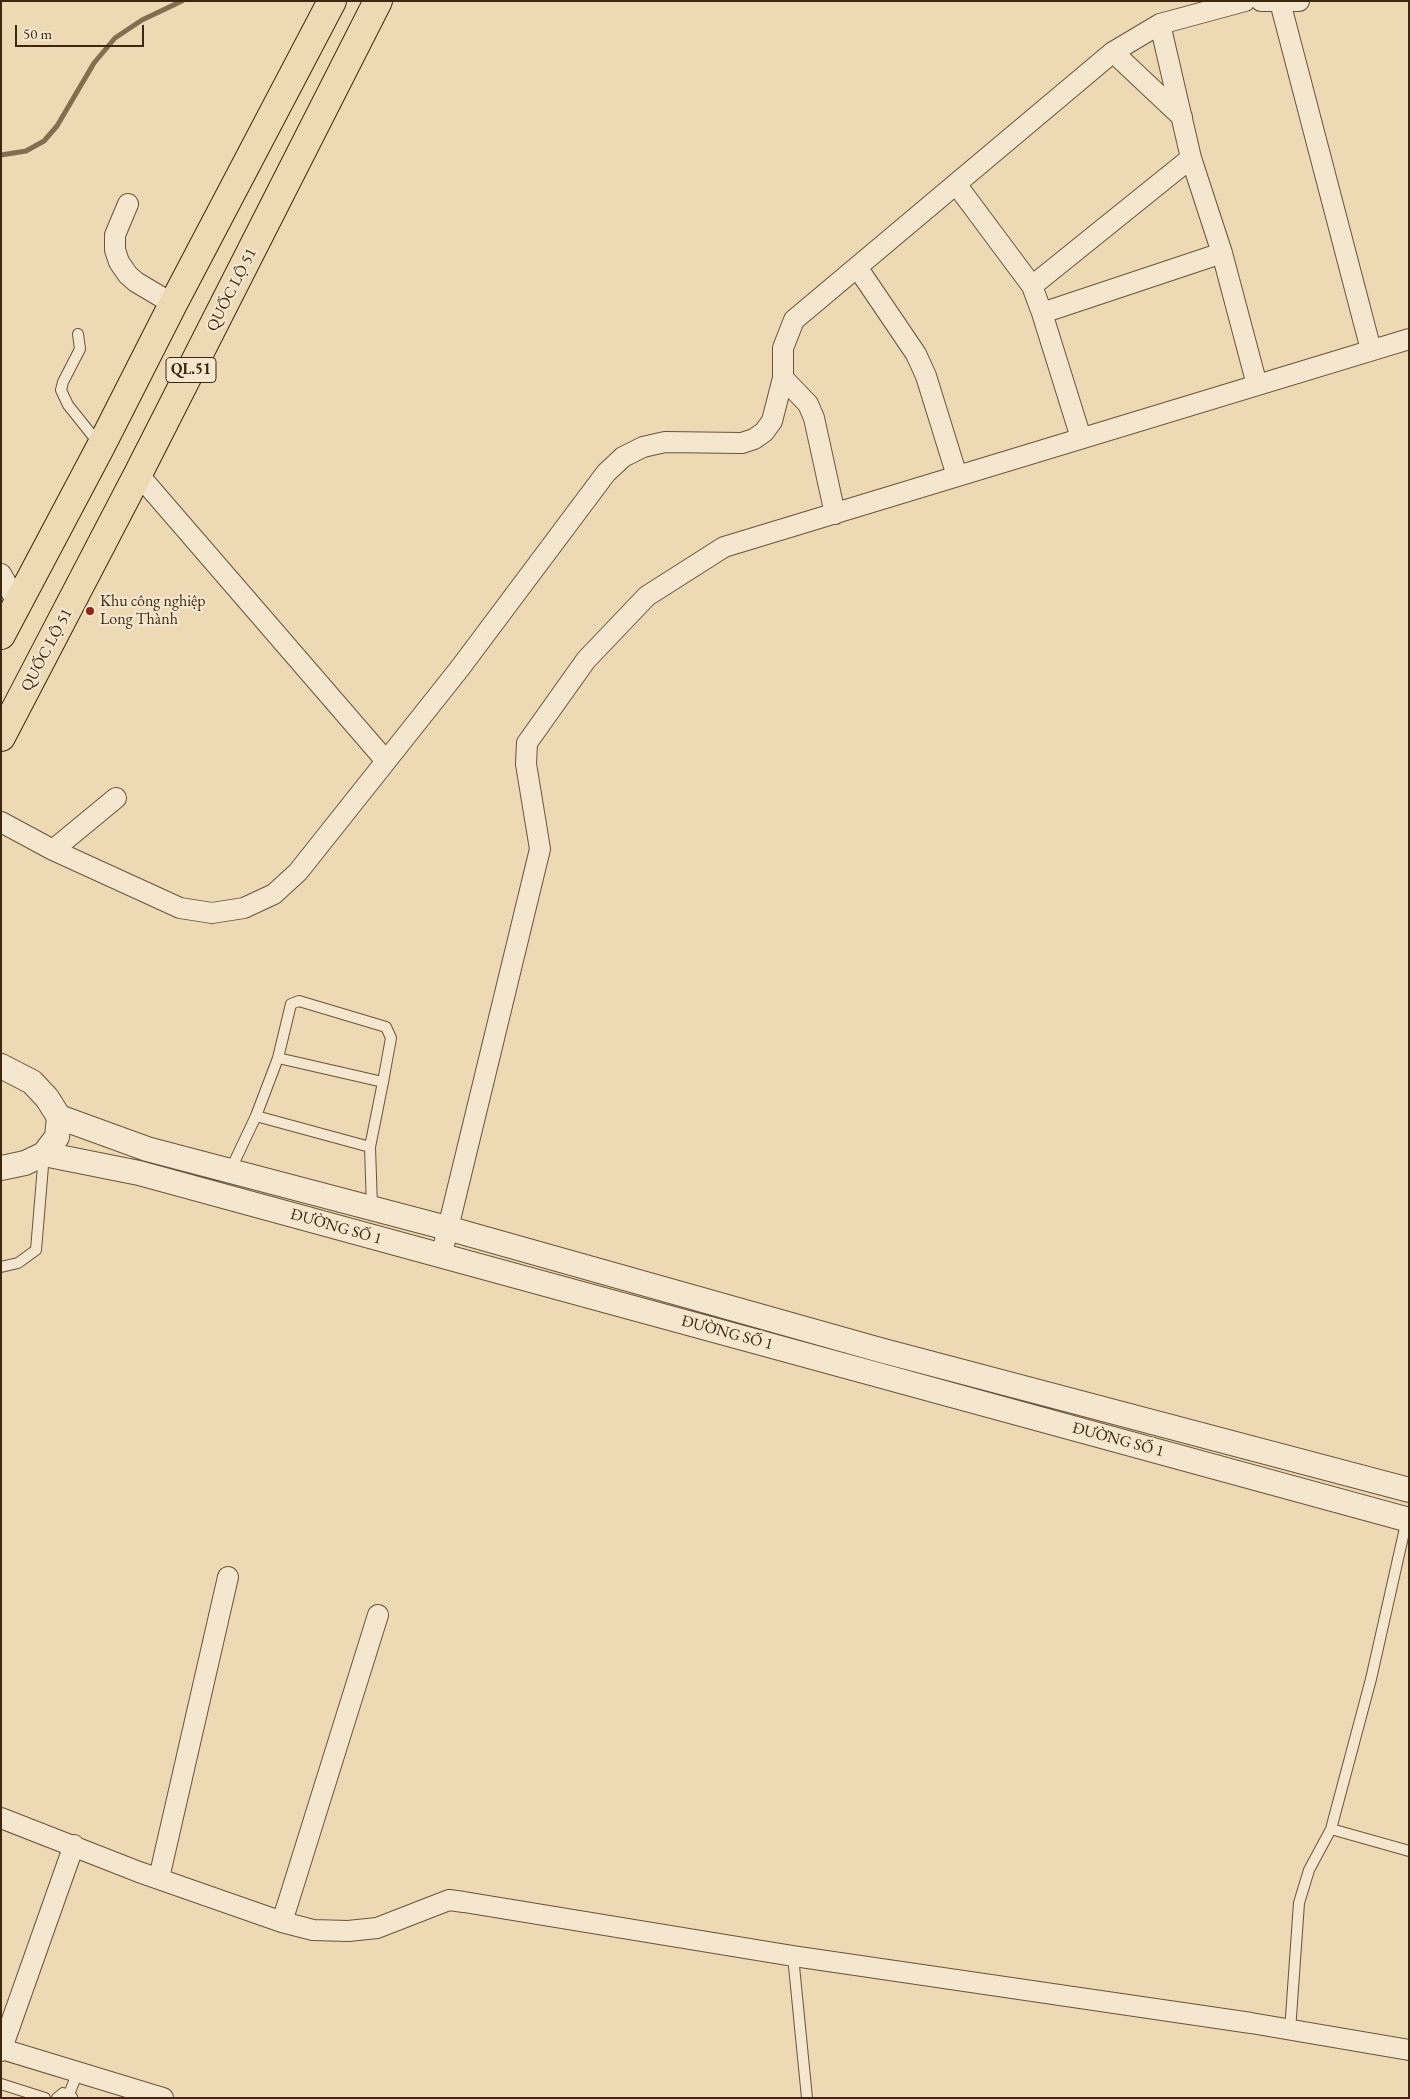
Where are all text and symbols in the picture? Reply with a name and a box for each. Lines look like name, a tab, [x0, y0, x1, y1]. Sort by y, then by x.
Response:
scale bar	[18, 15, 146, 47]
text: 50 m	[23, 24, 52, 43]
street label: QUỐC LỘ 51	[203, 245, 261, 335]
road number: QL.51	[166, 358, 216, 382]
place label: Khu công nghiệp Long Thành	[100, 592, 206, 630]
street label: QUỐC LỘ 51	[17, 605, 77, 695]
marker: Khu công nghiệp Long Thành	[84, 605, 96, 617]
street label: ĐƯỜNG SỐ 1	[288, 1205, 384, 1249]
street label: ĐƯỜNG SỐ 1	[679, 1312, 775, 1354]
street label: ĐƯỜNG SỐ 1	[1070, 1419, 1166, 1461]

